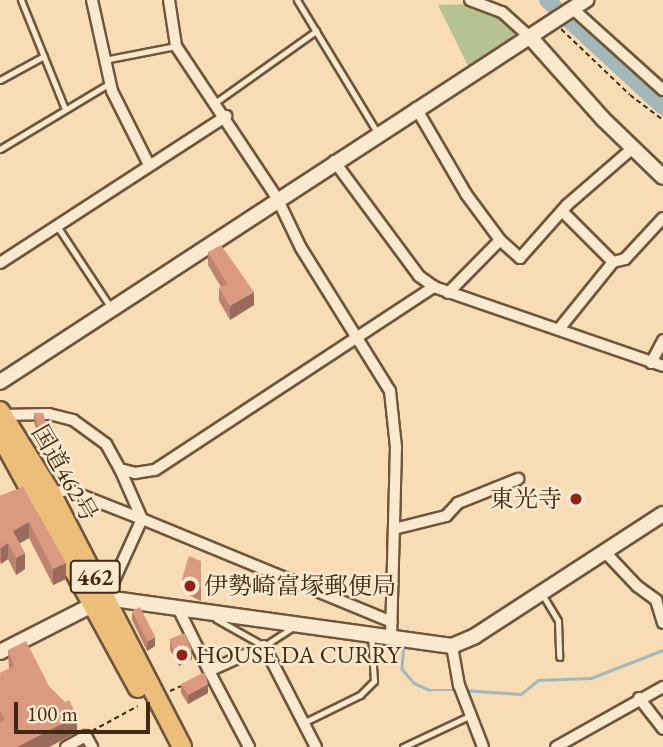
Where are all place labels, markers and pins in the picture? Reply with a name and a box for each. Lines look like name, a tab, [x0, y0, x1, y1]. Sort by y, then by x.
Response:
place label: 東光寺	[490, 485, 562, 513]
marker: 東光寺	[568, 491, 584, 507]
place label: 伊勢崎富塚郵便局	[204, 572, 396, 600]
marker: 伊勢崎富塚郵便局	[182, 578, 198, 594]
place label: HOUSE DA CURRY	[196, 641, 401, 669]
marker: HOUSE DA CURRY	[174, 647, 190, 663]

